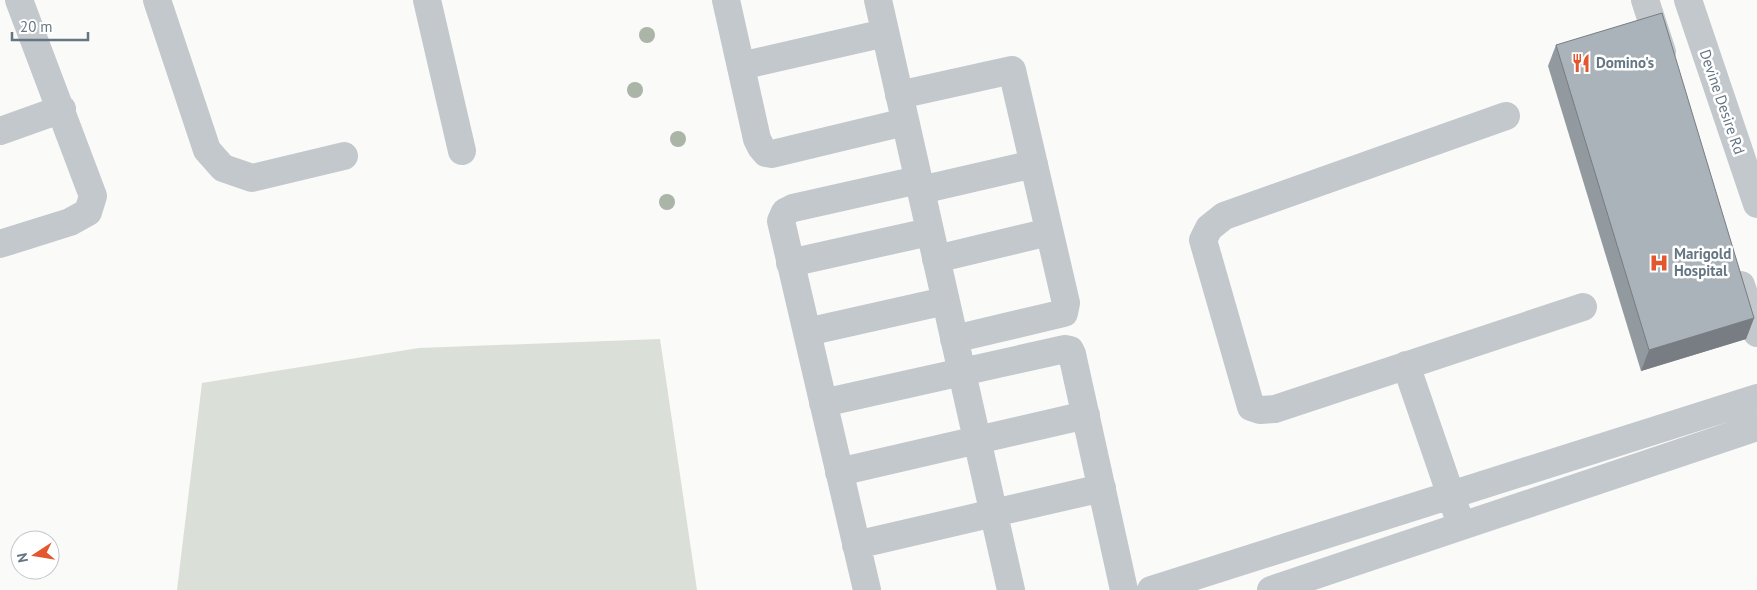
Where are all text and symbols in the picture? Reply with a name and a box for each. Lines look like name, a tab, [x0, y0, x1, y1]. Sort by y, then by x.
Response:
scale bar	[12, 10, 89, 42]
text: 20 m	[20, 17, 53, 36]
street label: Devine Desire Rd	[1696, 47, 1749, 157]
restaurant icon: Domino's	[1570, 52, 1592, 74]
place label: Domino's	[1596, 53, 1654, 72]
place label: Marigold Hospital	[1674, 244, 1731, 280]
hospital icon: Marigold Hospital	[1648, 252, 1670, 274]
north arrow	[10, 530, 60, 580]
text: N	[13, 551, 32, 564]

